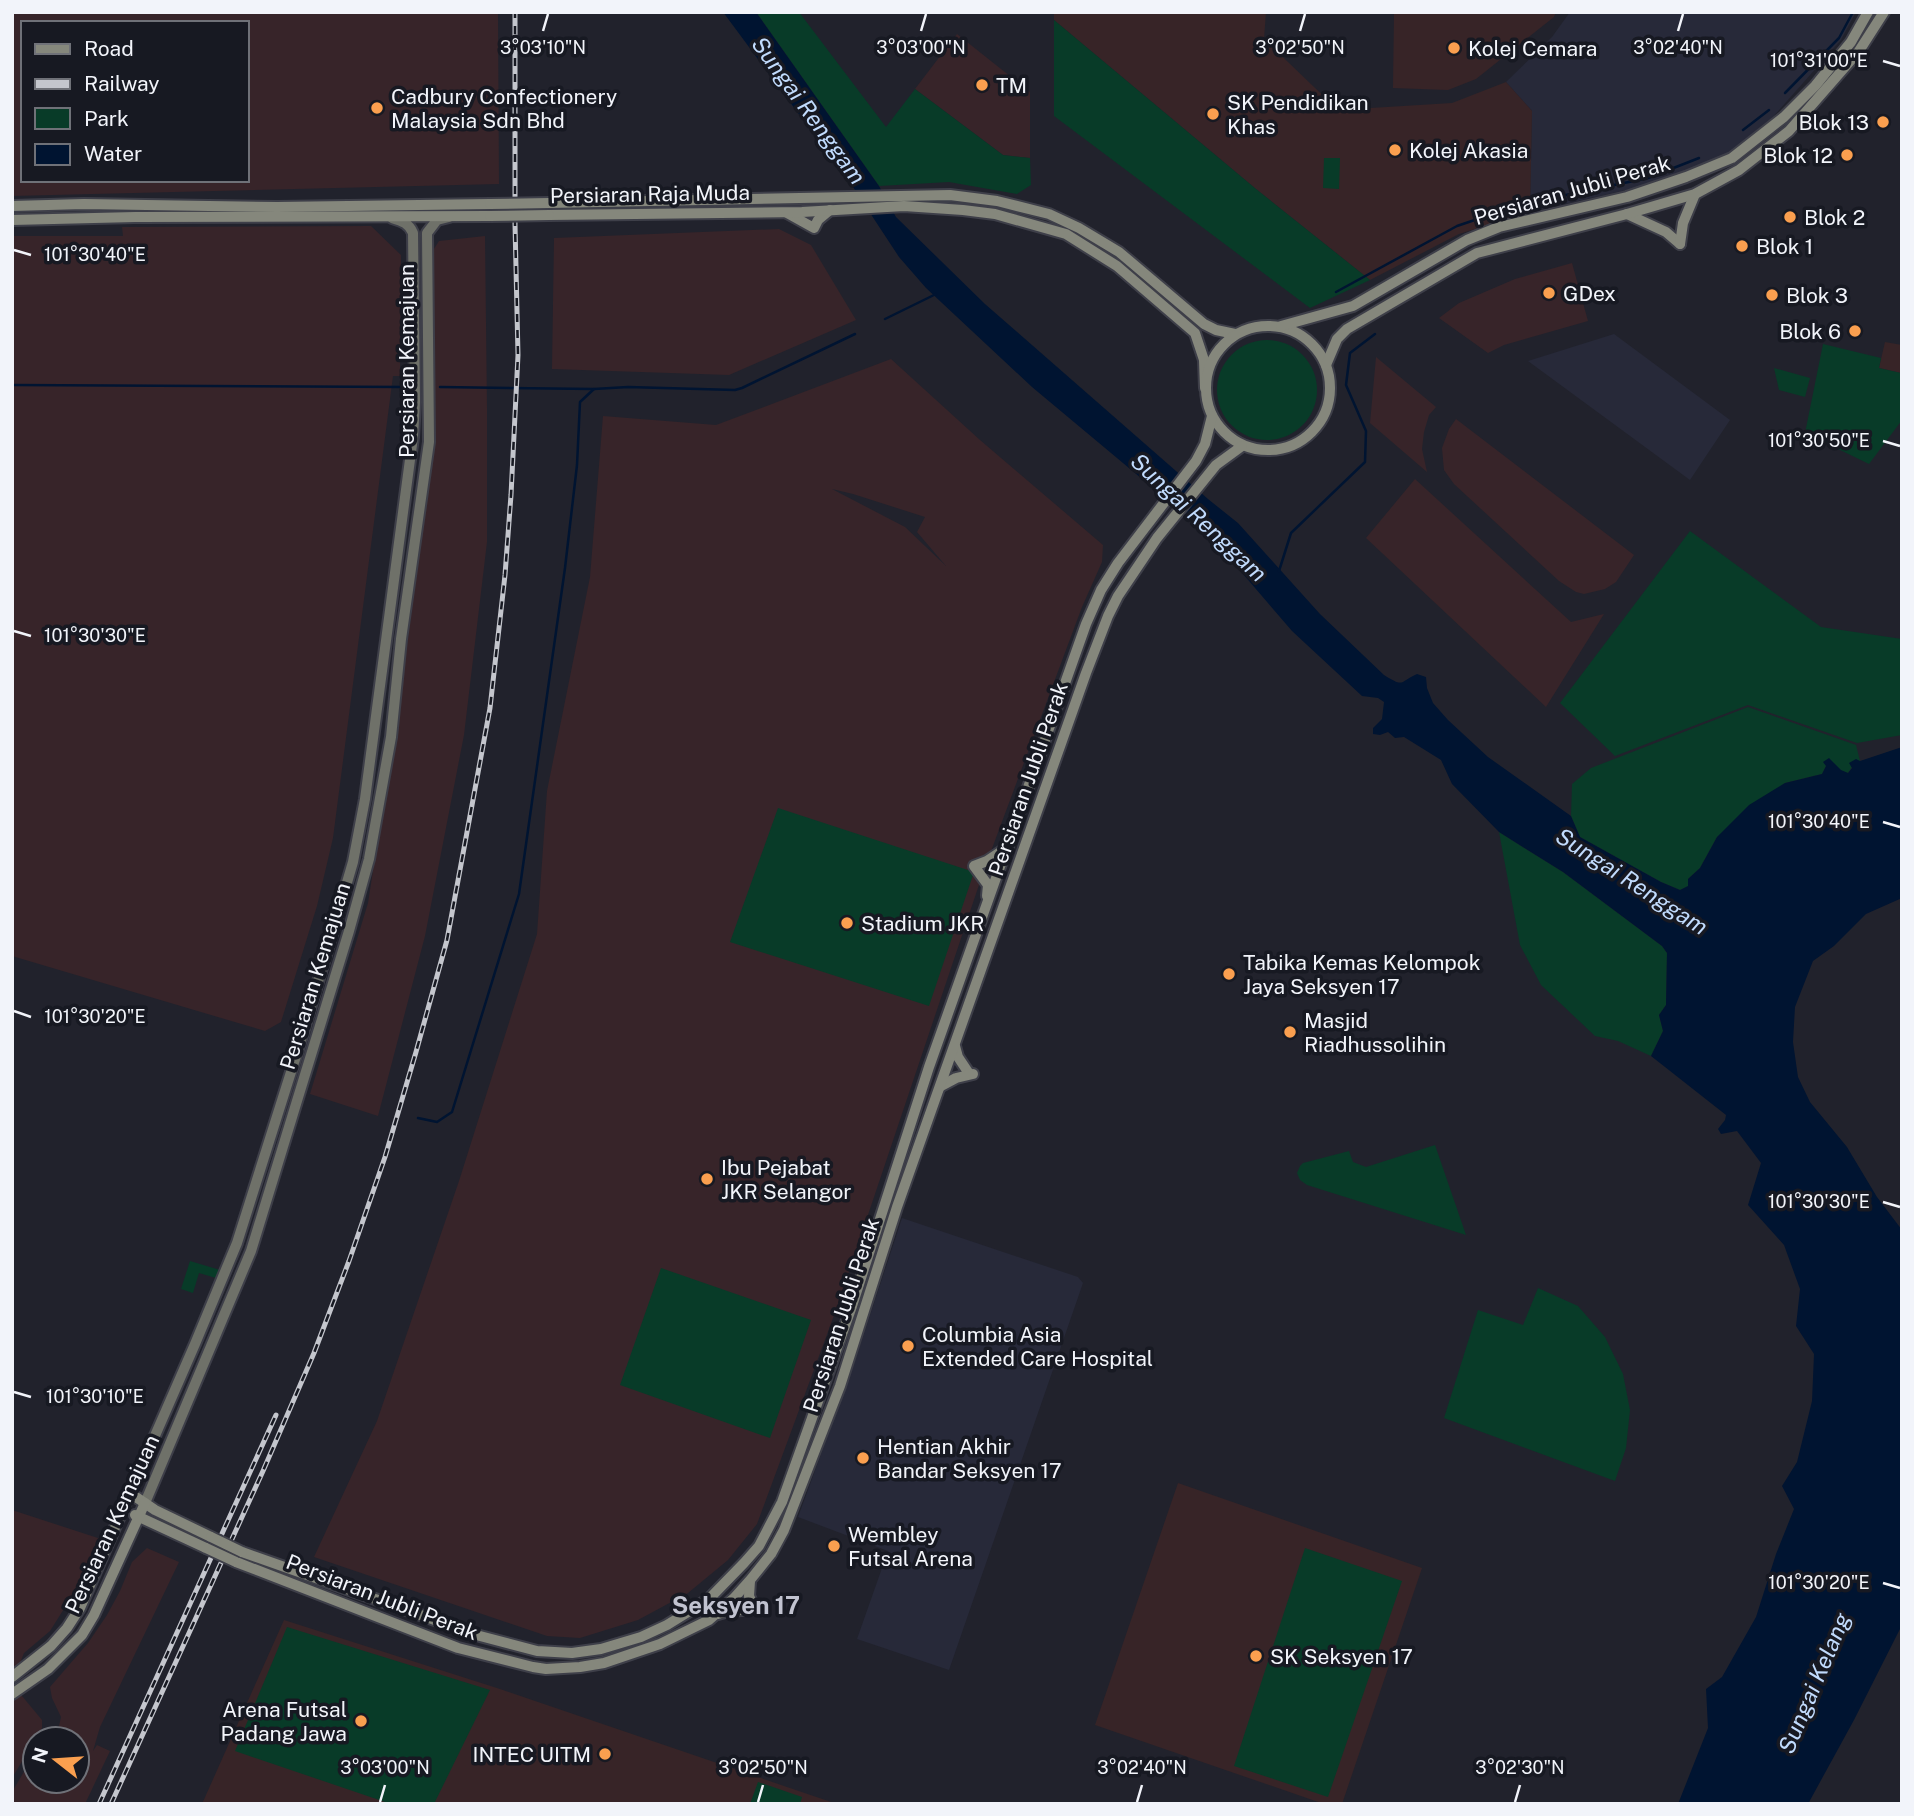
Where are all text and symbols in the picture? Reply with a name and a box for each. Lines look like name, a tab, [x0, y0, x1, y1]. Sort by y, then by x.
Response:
legend	[21, 21, 248, 182]
water label: Sungai Renggam	[746, 31, 872, 189]
text: Road	[84, 36, 134, 61]
place label: Kolej Cemara	[1468, 36, 1597, 61]
text: 3°03'10"N	[500, 37, 586, 58]
text: 3°03'00"N	[876, 37, 966, 58]
text: 3°02'50"N	[1255, 37, 1345, 58]
text: 3°02'40"N	[1633, 37, 1723, 58]
marker: Kolej Cemara	[1446, 40, 1462, 56]
text: 101°31'00"E	[1770, 50, 1868, 71]
text: Railway	[84, 71, 160, 96]
place label: TM	[996, 73, 1027, 98]
marker: TM	[974, 77, 990, 93]
place label: Cadbury Confectionery Malaysia Sdn Bhd	[391, 84, 617, 133]
place label: SK Pendidikan Khas	[1227, 90, 1369, 139]
marker: Cadbury Confectionery Malaysia Sdn Bhd	[369, 100, 385, 116]
text: Park	[84, 106, 129, 131]
marker: SK Pendidikan Khas	[1205, 106, 1221, 122]
place label: Blok 13	[1799, 110, 1869, 135]
marker: Blok 13	[1875, 114, 1891, 130]
place label: Kolej Akasia	[1409, 138, 1528, 163]
text: Water	[84, 141, 142, 166]
marker: Kolej Akasia	[1387, 142, 1403, 158]
place label: Blok 12	[1763, 143, 1833, 168]
marker: Blok 12	[1839, 147, 1855, 163]
street label: Persiaran Jubli Perak	[1471, 150, 1673, 230]
street label: Persiaran Raja Muda	[550, 180, 750, 208]
place label: Blok 2	[1804, 205, 1865, 230]
marker: Blok 2	[1782, 209, 1798, 225]
place label: Blok 1	[1756, 234, 1813, 259]
marker: Blok 1	[1734, 238, 1750, 254]
text: 101°30'40"E	[44, 244, 146, 265]
street label: Persiaran Kemajuan	[394, 264, 419, 458]
place label: GDex	[1563, 281, 1616, 306]
place label: Blok 3	[1786, 283, 1848, 308]
marker: GDex	[1541, 285, 1557, 301]
marker: Blok 3	[1764, 287, 1780, 303]
place label: Blok 6	[1779, 319, 1841, 344]
marker: Blok 6	[1847, 323, 1863, 339]
text: 101°30'50"E	[1768, 430, 1870, 451]
water label: Sungai Renggam	[1126, 447, 1272, 587]
text: 101°30'30"E	[44, 625, 146, 646]
street label: Persiaran Jubli Perak	[983, 679, 1073, 879]
text: 101°30'40"E	[1768, 811, 1870, 832]
water label: Sungai Renggam	[1551, 822, 1713, 940]
street label: Persiaran Kemajuan	[275, 880, 355, 1072]
place label: Stadium JKR	[861, 911, 985, 936]
marker: Stadium JKR	[839, 915, 855, 931]
place label: Tabika Kemas Kelompok Jaya Seksyen 17	[1243, 950, 1481, 999]
marker: Tabika Kemas Kelompok Jaya Seksyen 17	[1221, 966, 1237, 982]
text: 101°30'20"E	[44, 1006, 146, 1027]
place label: Masjid Riadhussolihin	[1304, 1008, 1446, 1057]
marker: Masjid Riadhussolihin	[1282, 1024, 1298, 1040]
place label: Ibu Pejabat JKR Selangor	[721, 1155, 852, 1204]
marker: Ibu Pejabat JKR Selangor	[699, 1171, 715, 1187]
text: 101°30'30"E	[1768, 1191, 1870, 1212]
street label: Persiaran Jubli Perak	[798, 1214, 884, 1415]
place label: Columbia Asia Extended Care Hospital	[922, 1322, 1153, 1371]
marker: Columbia Asia Extended Care Hospital	[900, 1338, 916, 1354]
text: 101°30'10"E	[46, 1386, 144, 1407]
street label: Persiaran Kemajuan	[60, 1431, 164, 1617]
place label: Hentian Akhir Bandar Seksyen 17	[877, 1434, 1062, 1483]
marker: Hentian Akhir Bandar Seksyen 17	[855, 1450, 871, 1466]
place label: Wembley Futsal Arena	[848, 1522, 973, 1571]
marker: Wembley Futsal Arena	[826, 1538, 842, 1554]
street label: Persiaran Jubli Perak	[283, 1549, 482, 1645]
text: 101°30'20"E	[1768, 1572, 1870, 1593]
district label: Seksyen 17	[672, 1591, 800, 1619]
water label: Sungai Kelang	[1772, 1608, 1856, 1757]
place label: SK Seksyen 17	[1270, 1644, 1413, 1669]
marker: SK Seksyen 17	[1248, 1648, 1264, 1664]
place label: Arena Futsal Padang Jawa	[221, 1697, 347, 1746]
marker: Arena Futsal Padang Jawa	[353, 1713, 369, 1729]
north arrow	[21, 1725, 91, 1795]
place label: INTEC UITM	[472, 1742, 591, 1767]
text: N	[27, 1745, 52, 1765]
marker: INTEC UITM	[597, 1746, 613, 1762]
text: 3°03'00"N	[340, 1757, 430, 1778]
text: 3°02'50"N	[718, 1757, 808, 1778]
text: 3°02'40"N	[1097, 1757, 1187, 1778]
text: 3°02'30"N	[1475, 1757, 1565, 1778]

